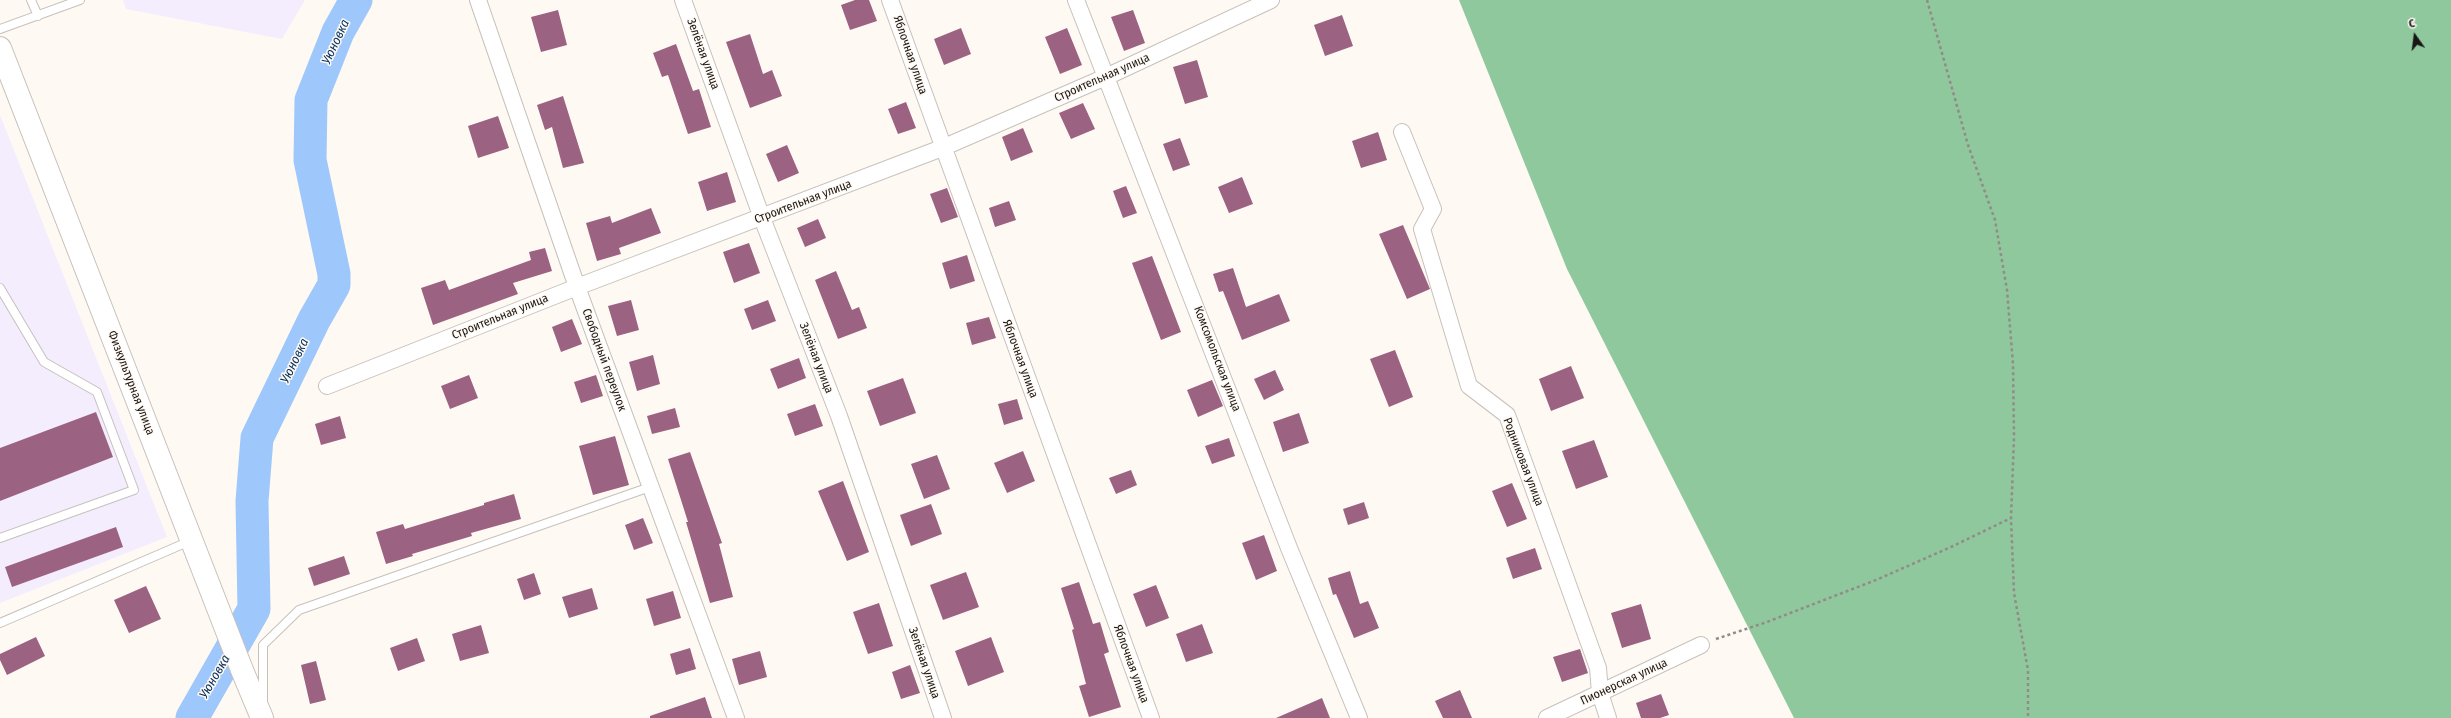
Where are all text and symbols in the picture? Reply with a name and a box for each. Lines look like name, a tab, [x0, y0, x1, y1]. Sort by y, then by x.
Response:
street label: Яблочная улица	[890, 14, 930, 96]
street label: Зелёная улица	[683, 16, 723, 92]
north arrow	[2395, 16, 2435, 56]
water label: Уюновка	[319, 17, 353, 67]
text: С	[2408, 17, 2416, 31]
street label: Строительная улица	[1052, 51, 1152, 105]
street label: Строительная улица	[752, 177, 854, 227]
street label: Строительная улица	[450, 291, 550, 343]
street label: Комсомольская улица	[1190, 304, 1244, 414]
street label: Свободный переулок	[579, 307, 629, 413]
street label: Яблочная улица	[999, 318, 1041, 400]
street label: Зелёная улица	[796, 321, 836, 395]
street label: Физкультурная улица	[104, 329, 158, 437]
water label: Уюновка	[277, 336, 313, 386]
street label: Родниковая улица	[1500, 416, 1546, 508]
street label: Яблочная улица	[1110, 623, 1152, 705]
street label: Зелёная улица	[905, 625, 943, 701]
water label: Уюновка	[196, 652, 234, 702]
street label: Пионерская улица	[1578, 656, 1670, 708]

